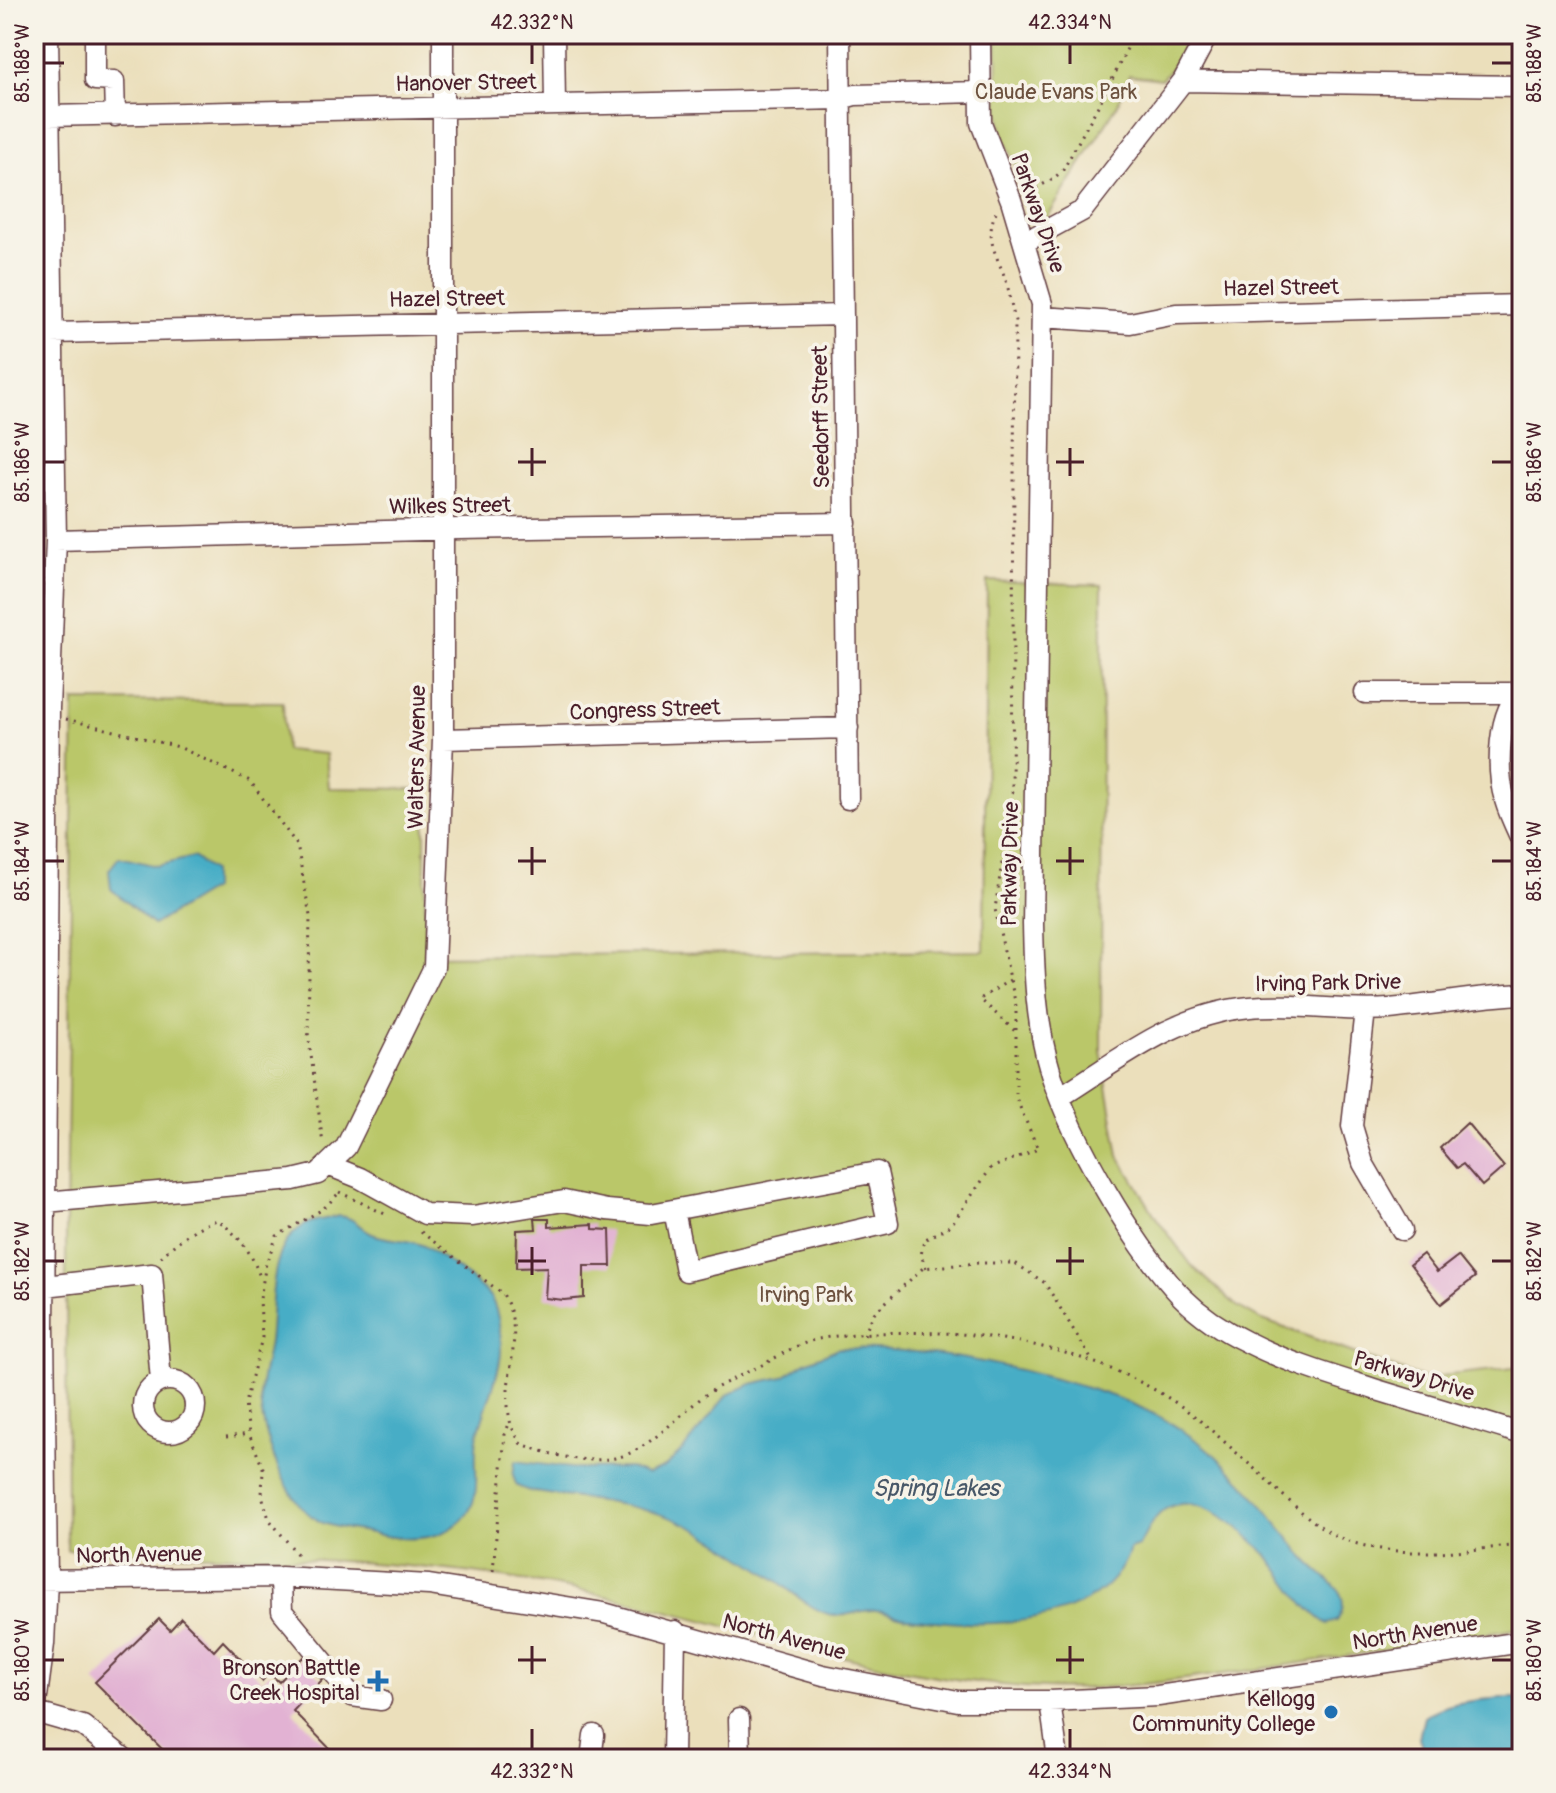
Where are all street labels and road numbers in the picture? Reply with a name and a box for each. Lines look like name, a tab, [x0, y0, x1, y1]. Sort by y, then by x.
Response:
street label: Hanover Street	[395, 68, 537, 98]
street label: Parkway Drive	[1004, 149, 1072, 277]
street label: Hazel Street	[1223, 273, 1339, 303]
street label: Hazel Street	[389, 284, 505, 314]
street label: Seedorff Street	[806, 345, 836, 489]
street label: Wilkes Street	[389, 491, 511, 521]
street label: Walters Avenue	[402, 685, 432, 829]
street label: Congress Street	[569, 693, 721, 727]
street label: Parkway Drive	[995, 801, 1025, 927]
street label: Irving Park Drive	[1255, 968, 1401, 998]
street label: Parkway Drive	[1350, 1344, 1478, 1408]
street label: North Avenue	[76, 1540, 202, 1570]
street label: North Avenue	[719, 1607, 849, 1667]
street label: North Avenue	[1351, 1609, 1480, 1657]

